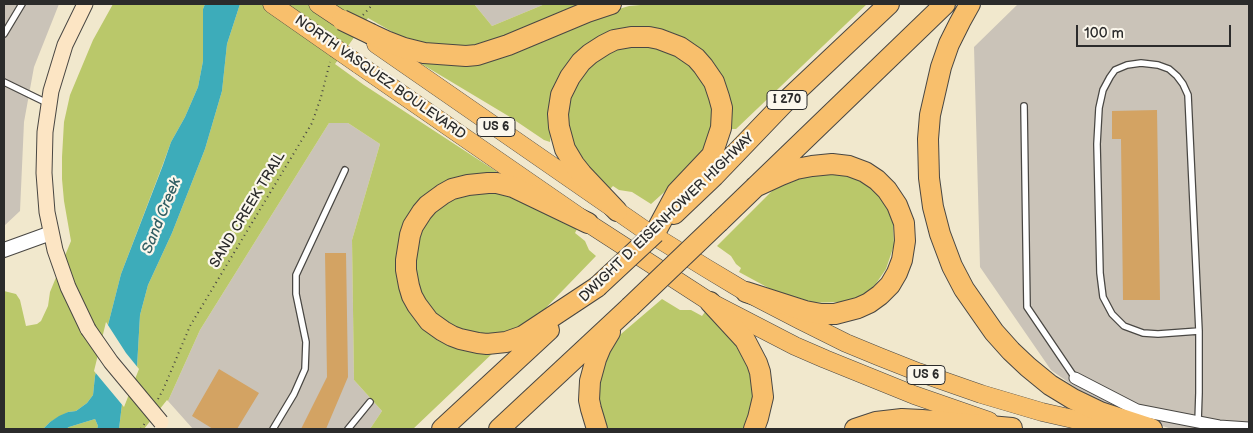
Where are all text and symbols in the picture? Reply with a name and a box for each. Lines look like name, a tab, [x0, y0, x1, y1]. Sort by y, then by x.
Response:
street label: NORTH VASQUEZ BOULEVARD	[291, 12, 469, 144]
scale bar	[1078, 15, 1233, 47]
text: 100 m	[1084, 24, 1124, 43]
road number: I 270	[767, 90, 807, 110]
road number: US 6	[477, 118, 515, 136]
street label: DWIGHT D. EISENHOWER HIGHWAY	[576, 130, 758, 306]
street label: SAND CREEK TRAIL	[207, 149, 289, 271]
water label: Sand Creek	[139, 176, 185, 256]
road number: US 6	[907, 366, 945, 384]

